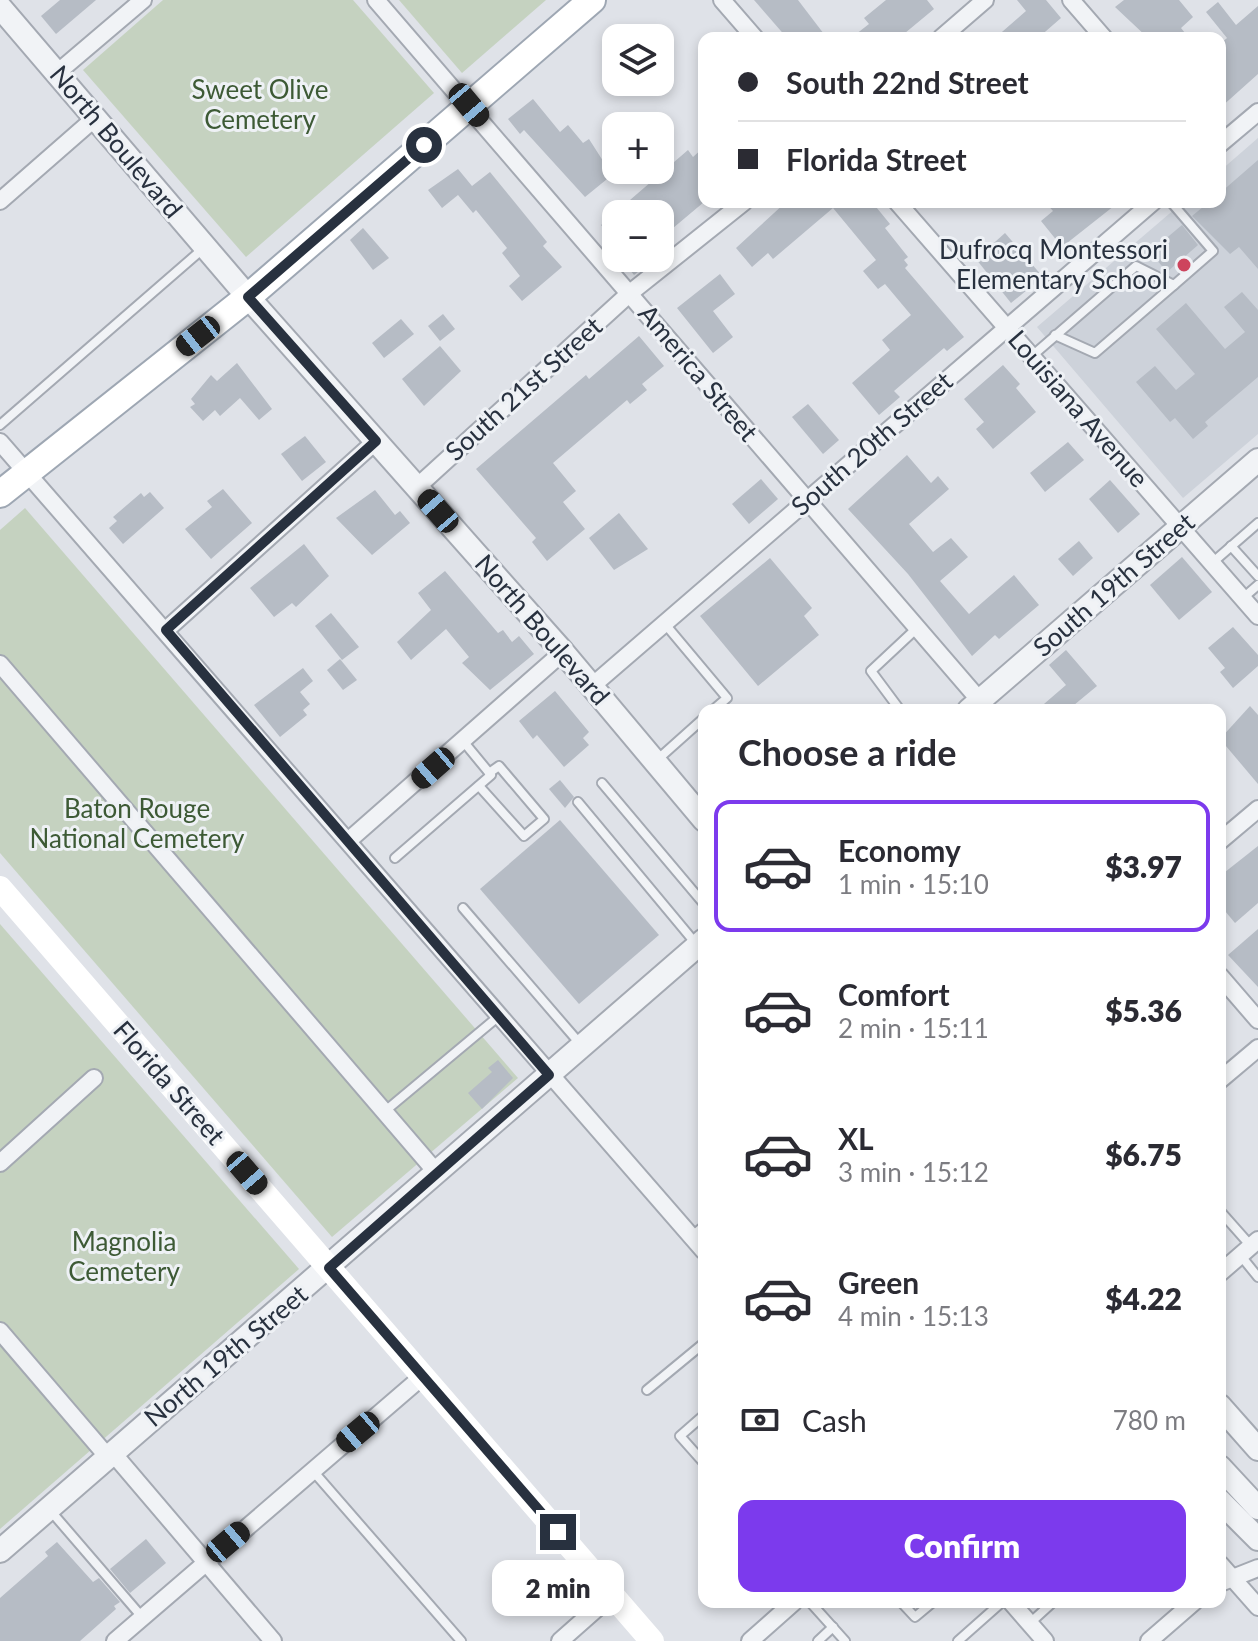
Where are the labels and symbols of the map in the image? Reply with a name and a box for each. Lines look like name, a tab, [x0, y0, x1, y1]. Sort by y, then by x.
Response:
street label: North Boulevard	[44, 59, 190, 224]
park label: Sweet Olive Cemetery	[192, 73, 328, 135]
car	[444, 79, 494, 131]
route start	[406, 127, 442, 163]
place label: Dufrocq Montessori Elementary School	[939, 233, 1168, 295]
marker: Dufrocq Montessori Elementary School	[1175, 256, 1193, 274]
street label: America Street	[632, 297, 766, 448]
street label: South 21st Street	[438, 309, 609, 467]
car	[172, 312, 224, 360]
street label: Louisiana Avenue	[1002, 323, 1156, 493]
street label: South 20th Street	[784, 364, 959, 522]
car	[413, 485, 463, 537]
street label: South 19th Street	[1026, 505, 1201, 663]
street label: North Boulevard	[469, 547, 617, 711]
car	[407, 743, 459, 793]
park label: Baton Rouge National Cemetery	[30, 792, 245, 854]
street label: Florida Street	[107, 1014, 233, 1151]
car	[222, 1147, 272, 1199]
park label: Magnolia Cemetery	[68, 1225, 180, 1287]
street label: North 19th Street	[137, 1277, 314, 1433]
car	[332, 1407, 384, 1457]
route end	[540, 1514, 576, 1550]
car	[202, 1517, 254, 1567]
callout: 2 min	[492, 1560, 624, 1616]

